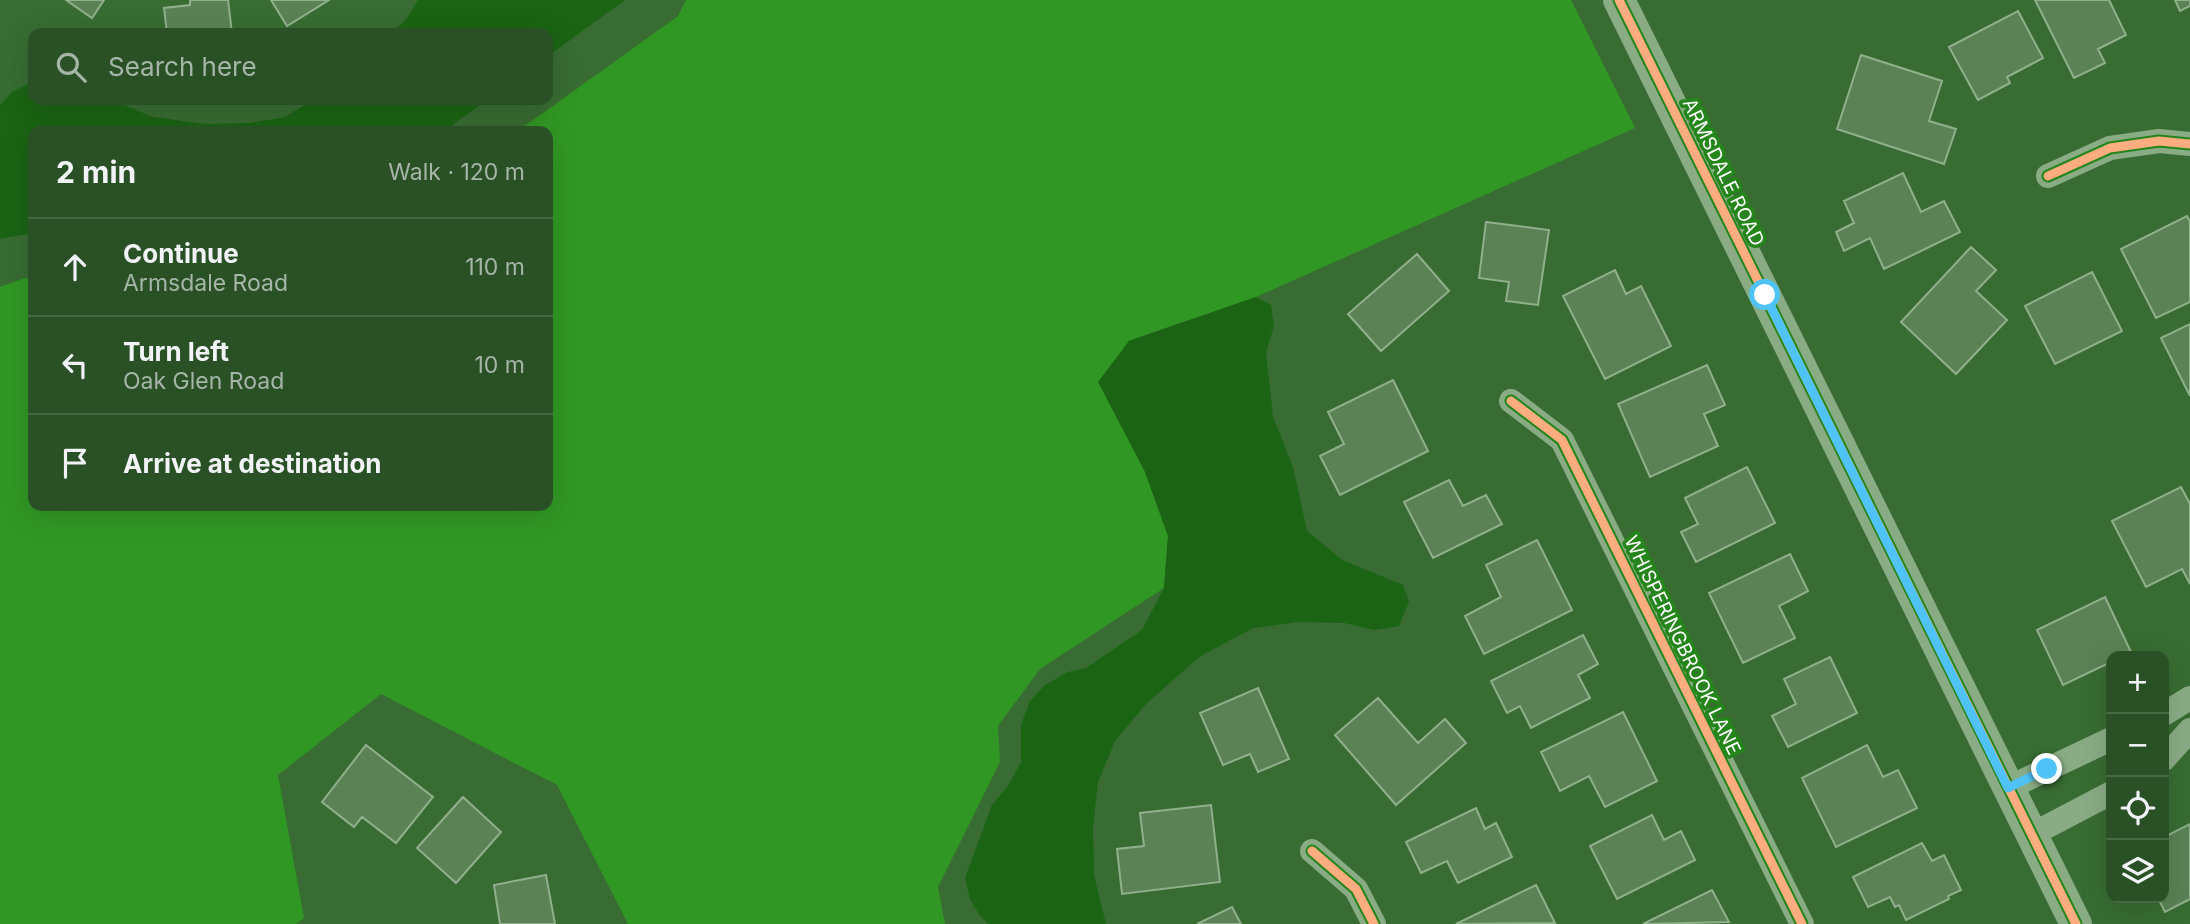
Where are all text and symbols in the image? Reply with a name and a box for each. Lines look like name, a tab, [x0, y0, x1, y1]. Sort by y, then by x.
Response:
search box	[28, 28, 553, 105]
icon: search	[52, 48, 90, 86]
text: Search here	[108, 51, 257, 82]
street label: ARMSDALE ROAD	[1678, 95, 1769, 250]
text: 2 min	[56, 154, 136, 190]
text: Walk · 120 m	[388, 158, 525, 186]
text: Continue	[123, 238, 239, 269]
icon: ahead	[56, 248, 94, 286]
text: 110 m	[465, 253, 525, 281]
text: Armsdale Road	[123, 269, 288, 297]
route start	[1749, 279, 1780, 310]
text: Turn left	[123, 336, 229, 367]
icon: left	[56, 346, 94, 384]
text: 10 m	[475, 351, 525, 379]
text: Oak Glen Road	[123, 367, 284, 395]
icon: arrive	[56, 444, 94, 482]
text: Arrive at destination	[123, 448, 382, 479]
street label: WHISPERINGBROOK LANE	[1619, 532, 1746, 759]
map controls	[2106, 651, 2169, 903]
button: +	[2106, 651, 2169, 714]
button: −	[2106, 714, 2169, 777]
route end	[2031, 753, 2062, 784]
button: locate	[2106, 777, 2169, 840]
button: layers	[2106, 840, 2169, 903]

